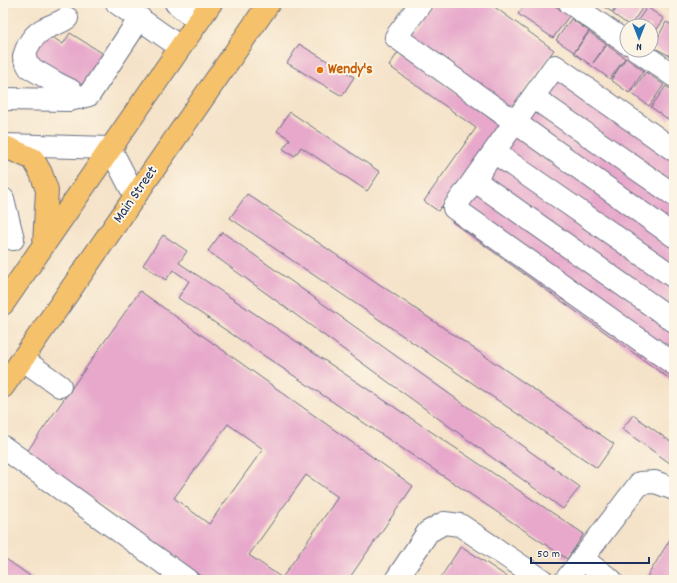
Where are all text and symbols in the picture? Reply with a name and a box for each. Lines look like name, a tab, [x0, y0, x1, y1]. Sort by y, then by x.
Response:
north arrow	[619, 18, 659, 58]
text: N	[636, 38, 642, 54]
place label: Wendy's	[328, 59, 373, 81]
marker: Wendy's	[315, 65, 325, 75]
street label: Main Street	[108, 162, 164, 228]
scale bar	[531, 539, 649, 565]
text: 50 m	[537, 546, 560, 563]

